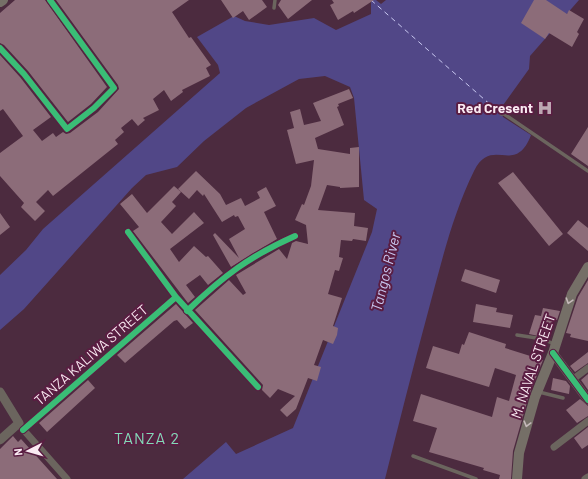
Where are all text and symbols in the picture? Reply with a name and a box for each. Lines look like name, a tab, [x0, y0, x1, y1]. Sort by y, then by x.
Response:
place label: Red Cresent	[457, 99, 533, 116]
hospital icon: Red Cresent	[536, 99, 554, 117]
water label: Tangos River	[366, 230, 404, 313]
one-way arrow	[566, 298, 574, 305]
street label: TANZA KALIWA STREET	[30, 301, 151, 409]
street label: M. NAVAL STREET	[507, 311, 558, 420]
one-way arrow	[524, 421, 532, 427]
district label: TANZA 2	[114, 428, 180, 447]
north arrow	[8, 431, 48, 471]
text: N	[11, 448, 24, 456]

